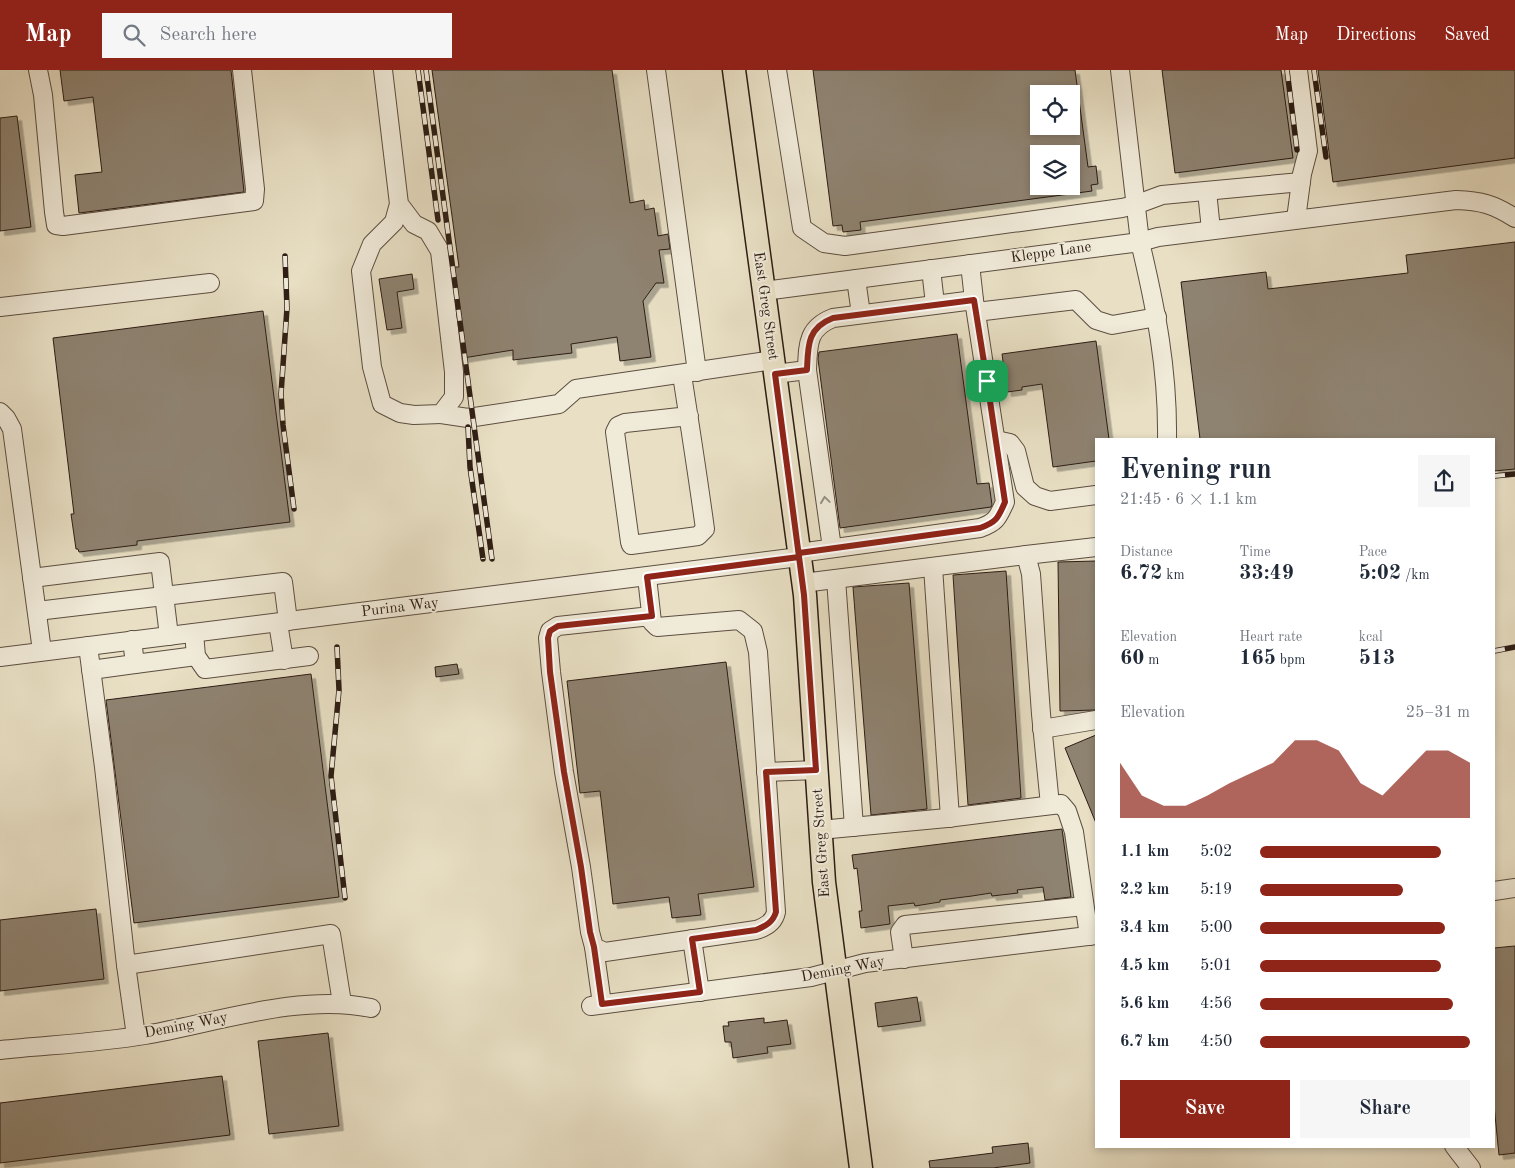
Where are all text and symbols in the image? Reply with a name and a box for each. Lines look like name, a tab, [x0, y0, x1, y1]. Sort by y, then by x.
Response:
search box	[102, 13, 452, 58]
icon: search	[120, 21, 148, 49]
text: Map	[25, 23, 72, 47]
text: Search here	[160, 26, 257, 45]
text: Map	[1275, 26, 1308, 44]
text: Directions	[1336, 26, 1416, 44]
text: Saved	[1444, 26, 1490, 44]
map controls	[1030, 85, 1080, 195]
button: locate	[1030, 85, 1080, 135]
button: layers	[1030, 145, 1080, 195]
street label: Kleppe Lane	[1010, 240, 1092, 266]
street label: East Greg Street	[750, 251, 780, 361]
pin	[966, 360, 1008, 402]
icon: arrive	[973, 367, 1001, 395]
button: share	[1418, 455, 1470, 507]
text: Evening run	[1120, 457, 1272, 485]
text: 21:45 · 6 × 1.1 km	[1120, 492, 1257, 508]
one-way arrow	[820, 496, 831, 504]
text: Distance	[1120, 545, 1173, 559]
text: Time	[1239, 545, 1271, 559]
text: Pace	[1359, 545, 1387, 559]
text: 6.72	[1120, 563, 1162, 584]
text: 33:49	[1239, 563, 1294, 584]
text: 5:02	[1359, 563, 1401, 584]
text: km	[1162, 568, 1185, 582]
text: /km	[1401, 568, 1430, 582]
street label: Purina Way	[360, 596, 440, 620]
text: Elevation	[1120, 630, 1177, 644]
text: Heart rate	[1239, 630, 1302, 644]
text: kcal	[1359, 630, 1383, 644]
text: 60	[1120, 648, 1144, 669]
text: 165	[1239, 648, 1276, 669]
text: 513	[1359, 648, 1395, 669]
text: m	[1144, 653, 1159, 667]
text: bpm	[1276, 653, 1305, 667]
text: Elevation	[1120, 705, 1185, 721]
text: 25–31 m	[1406, 705, 1470, 721]
street label: East Greg Street	[811, 788, 833, 898]
text: 1.1 km	[1120, 844, 1169, 860]
text: 5:02	[1200, 844, 1232, 860]
text: 2.2 km	[1120, 882, 1169, 898]
text: 5:19	[1200, 882, 1232, 898]
text: 3.4 km	[1120, 920, 1169, 936]
text: 5:00	[1200, 920, 1232, 936]
street label: Deming Way	[800, 955, 886, 985]
text: 4.5 km	[1120, 958, 1169, 974]
text: 5:01	[1200, 958, 1232, 974]
text: 5.6 km	[1120, 996, 1169, 1012]
text: 4:56	[1200, 996, 1232, 1012]
street label: Deming Way	[143, 1011, 229, 1041]
text: 6.7 km	[1120, 1034, 1169, 1050]
text: 4:50	[1200, 1034, 1232, 1050]
button: Save	[1120, 1080, 1290, 1138]
button: Share	[1300, 1080, 1470, 1138]

